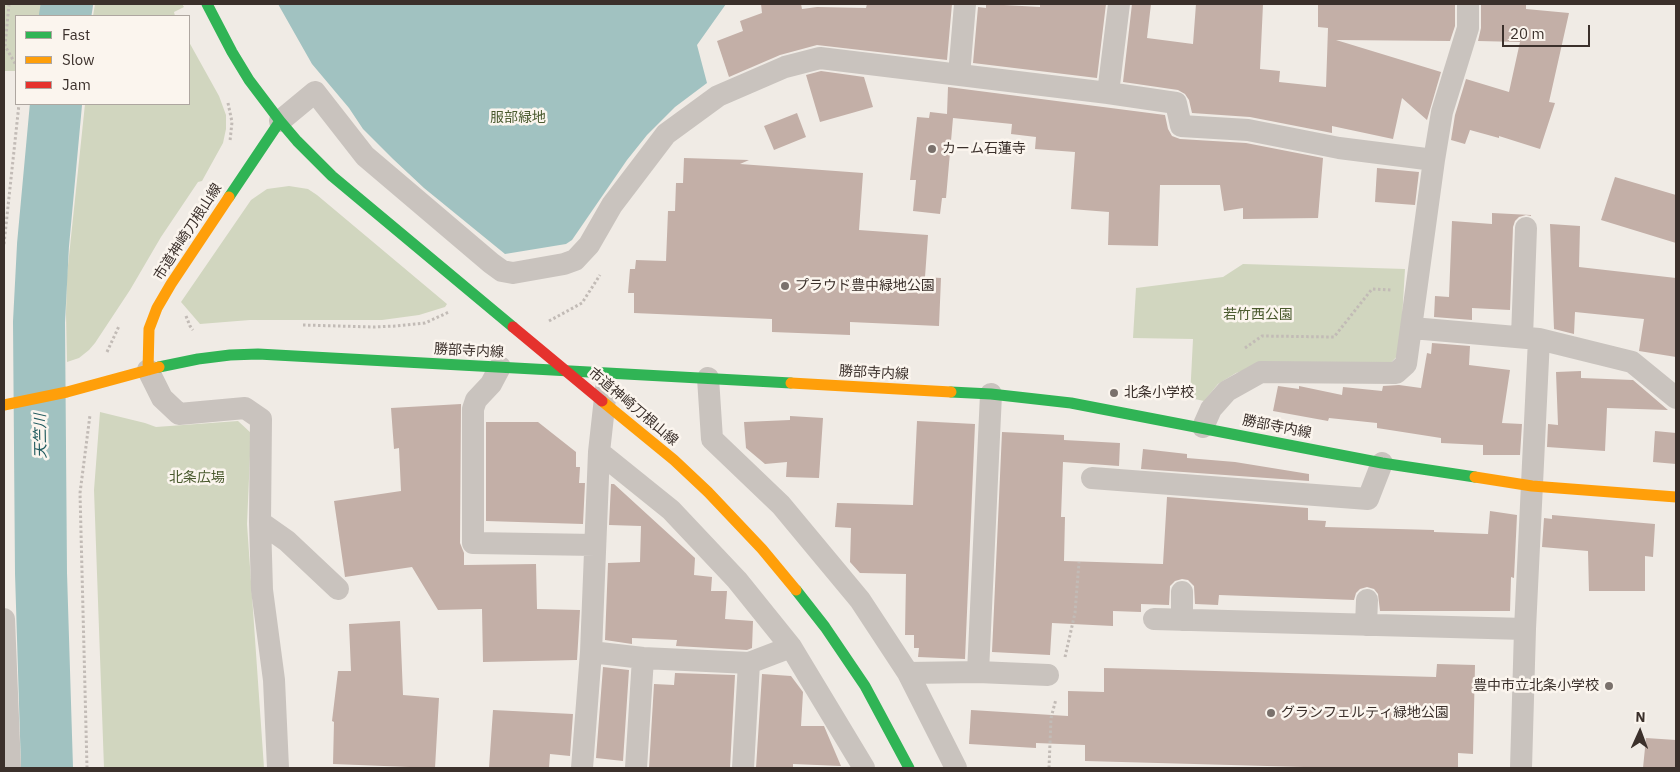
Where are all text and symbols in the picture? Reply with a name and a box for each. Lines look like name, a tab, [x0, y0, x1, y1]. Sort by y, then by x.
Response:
legend	[15, 15, 190, 105]
scale bar	[1505, 15, 1592, 47]
text: 20 m	[1510, 24, 1545, 43]
text: Fast	[62, 25, 90, 44]
text: Slow	[62, 50, 95, 69]
text: Jam	[62, 75, 91, 94]
park label: 服部緑地	[490, 110, 546, 126]
place label: カーム石蓮寺	[942, 141, 1026, 157]
marker: カーム石蓮寺	[926, 143, 938, 155]
street label: 市道神崎刀根山線	[150, 180, 226, 284]
place label: プラウド豊中緑地公園	[795, 278, 935, 294]
marker: プラウド豊中緑地公園	[779, 280, 791, 292]
park label: 若竹西公園	[1223, 307, 1293, 323]
street label: 勝部寺内線	[434, 341, 504, 361]
street label: 勝部寺内線	[839, 363, 909, 383]
street label: 市道神崎刀根山線	[585, 365, 681, 449]
place label: 北条小学校	[1124, 385, 1194, 401]
marker: 北条小学校	[1108, 387, 1120, 399]
street label: 勝部寺内線	[1241, 412, 1313, 442]
water label: 天竺川	[32, 413, 50, 459]
park label: 北条広場	[169, 470, 225, 486]
place label: 豊中市立北条小学校	[1473, 678, 1599, 694]
marker: 豊中市立北条小学校	[1603, 680, 1615, 692]
place label: グランフェルティ緑地公園	[1281, 705, 1449, 721]
marker: グランフェルティ緑地公園	[1265, 707, 1277, 719]
north arrow	[1615, 707, 1665, 757]
text: N	[1635, 708, 1646, 726]

